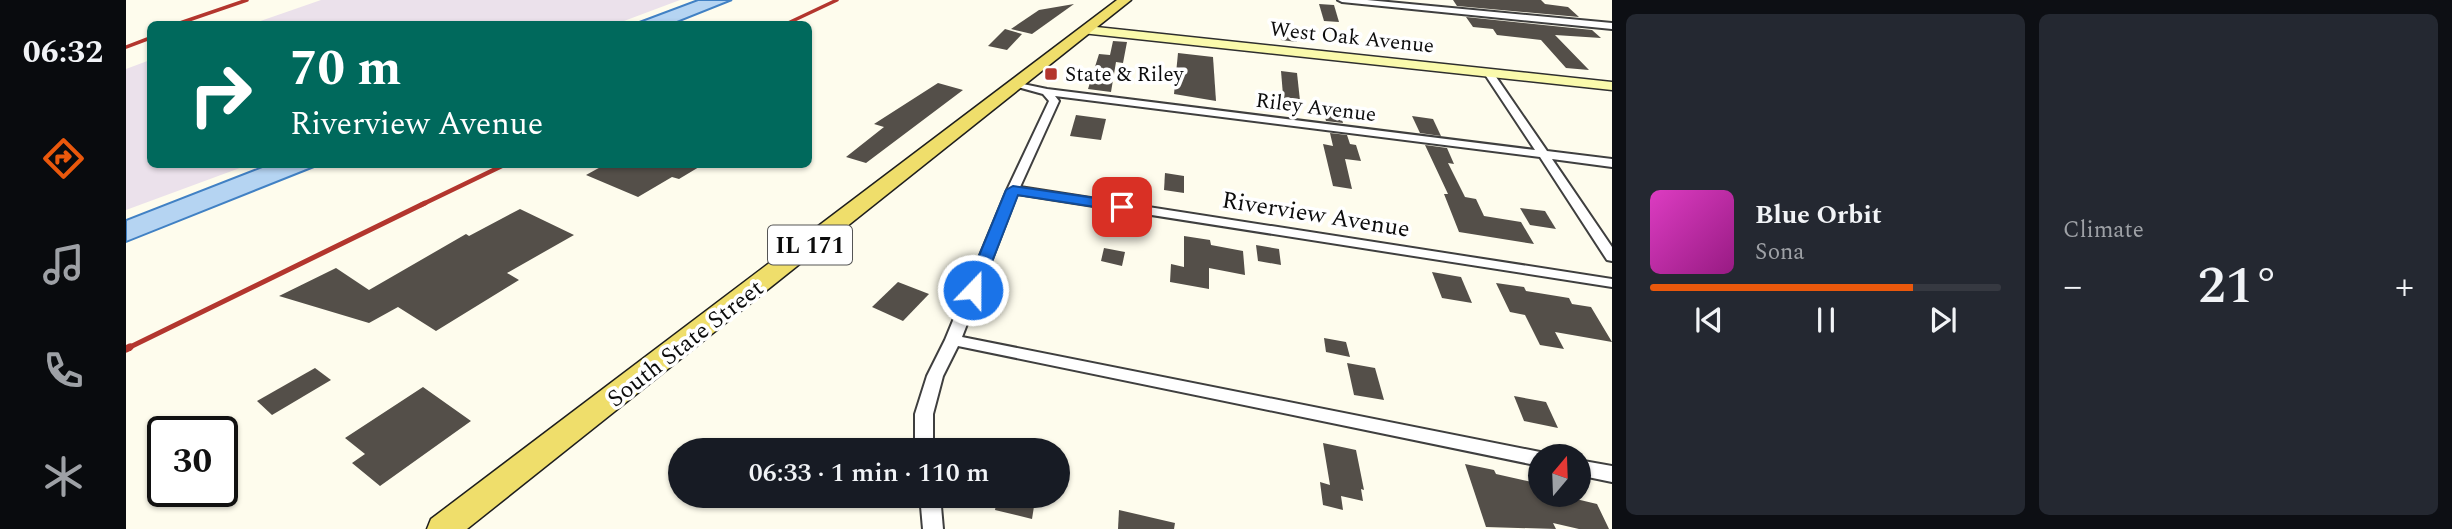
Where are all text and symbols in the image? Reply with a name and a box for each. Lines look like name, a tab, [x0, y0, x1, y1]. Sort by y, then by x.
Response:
street label: West Oak Avenue	[1268, 13, 1436, 63]
text: 06:32	[23, 28, 103, 77]
text: 70 m	[290, 32, 401, 107]
icon: right	[175, 49, 266, 140]
place label: State & Riley	[1065, 59, 1185, 91]
marker: State & Riley	[1043, 66, 1059, 82]
street label: Riley Avenue	[1254, 85, 1378, 131]
text: Riverview Avenue	[290, 100, 543, 149]
icon: directions	[39, 134, 88, 183]
pin	[1092, 177, 1152, 237]
street label: Riverview Avenue	[1219, 182, 1412, 248]
icon: arrive	[1103, 188, 1141, 226]
text: Blue Orbit	[1755, 195, 1882, 235]
text: Climate	[2063, 213, 2144, 248]
road number: IL 171	[768, 226, 852, 264]
text: Sona	[1755, 235, 1805, 270]
icon: music	[39, 240, 88, 289]
text: 21°	[2198, 247, 2279, 326]
position arrow	[936, 253, 1010, 327]
text: −	[2063, 258, 2082, 316]
text: +	[2395, 258, 2414, 316]
street label: South State Street	[600, 271, 772, 417]
icon: previous	[1690, 301, 1728, 339]
icon: pause	[1807, 301, 1845, 339]
icon: next	[1924, 301, 1962, 339]
icon: phone	[39, 346, 88, 395]
speed limit sign: 30	[147, 416, 238, 507]
north arrow	[1528, 444, 1591, 508]
map controls	[1528, 444, 1591, 507]
icon: climate	[39, 452, 88, 501]
text: 06:33 · 1 min · 110 m	[749, 453, 989, 493]

